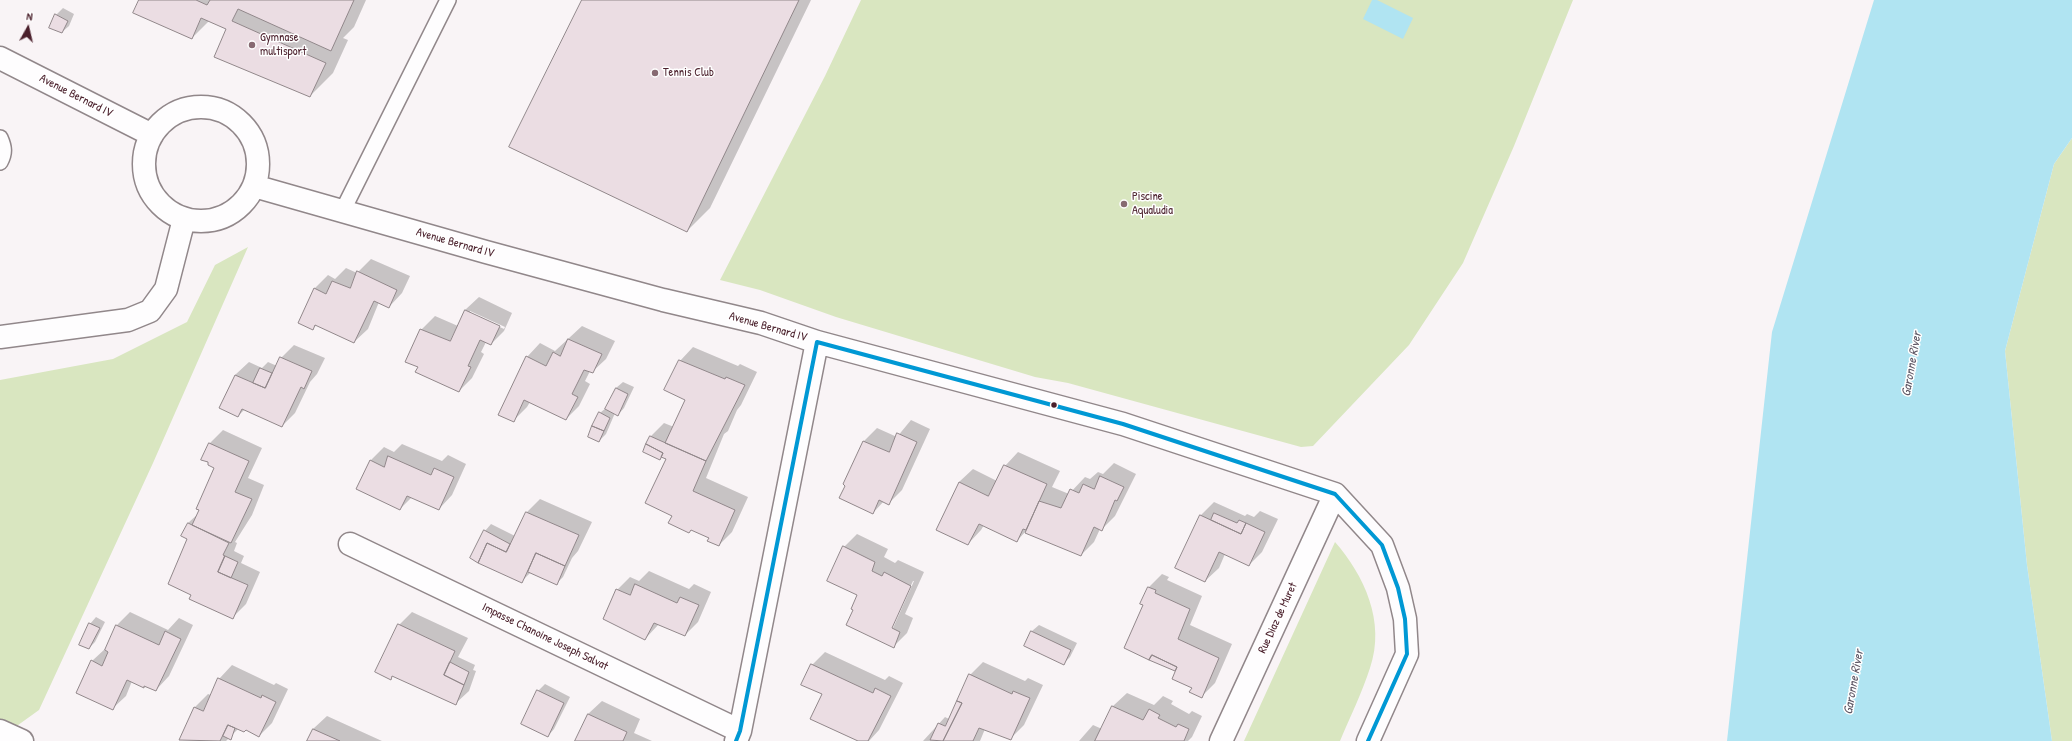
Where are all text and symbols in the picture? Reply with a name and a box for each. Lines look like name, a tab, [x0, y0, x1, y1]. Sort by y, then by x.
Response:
north arrow	[8, 8, 48, 48]
text: N	[26, 9, 34, 23]
place label: Gymnase multisport	[260, 31, 306, 59]
marker: Gymnase multisport	[247, 40, 257, 50]
place label: Tennis Club	[663, 66, 714, 80]
marker: Tennis Club	[650, 68, 660, 78]
street label: Avenue Bernard IV	[37, 71, 115, 121]
place label: Piscine Aqualudia	[1132, 190, 1173, 218]
marker: Piscine Aqualudia	[1119, 199, 1129, 209]
street label: Avenue Bernard IV	[414, 225, 496, 261]
street label: Avenue Bernard IV	[727, 309, 809, 345]
water label: Garonne River	[1899, 330, 1925, 398]
unlabelled marker	[1049, 400, 1059, 410]
street label: Rue Diaz de Muret	[1255, 580, 1301, 656]
street label: Impasse Chanoine Joseph Salvat	[480, 600, 610, 674]
water label: Garonne River	[1841, 648, 1867, 716]

